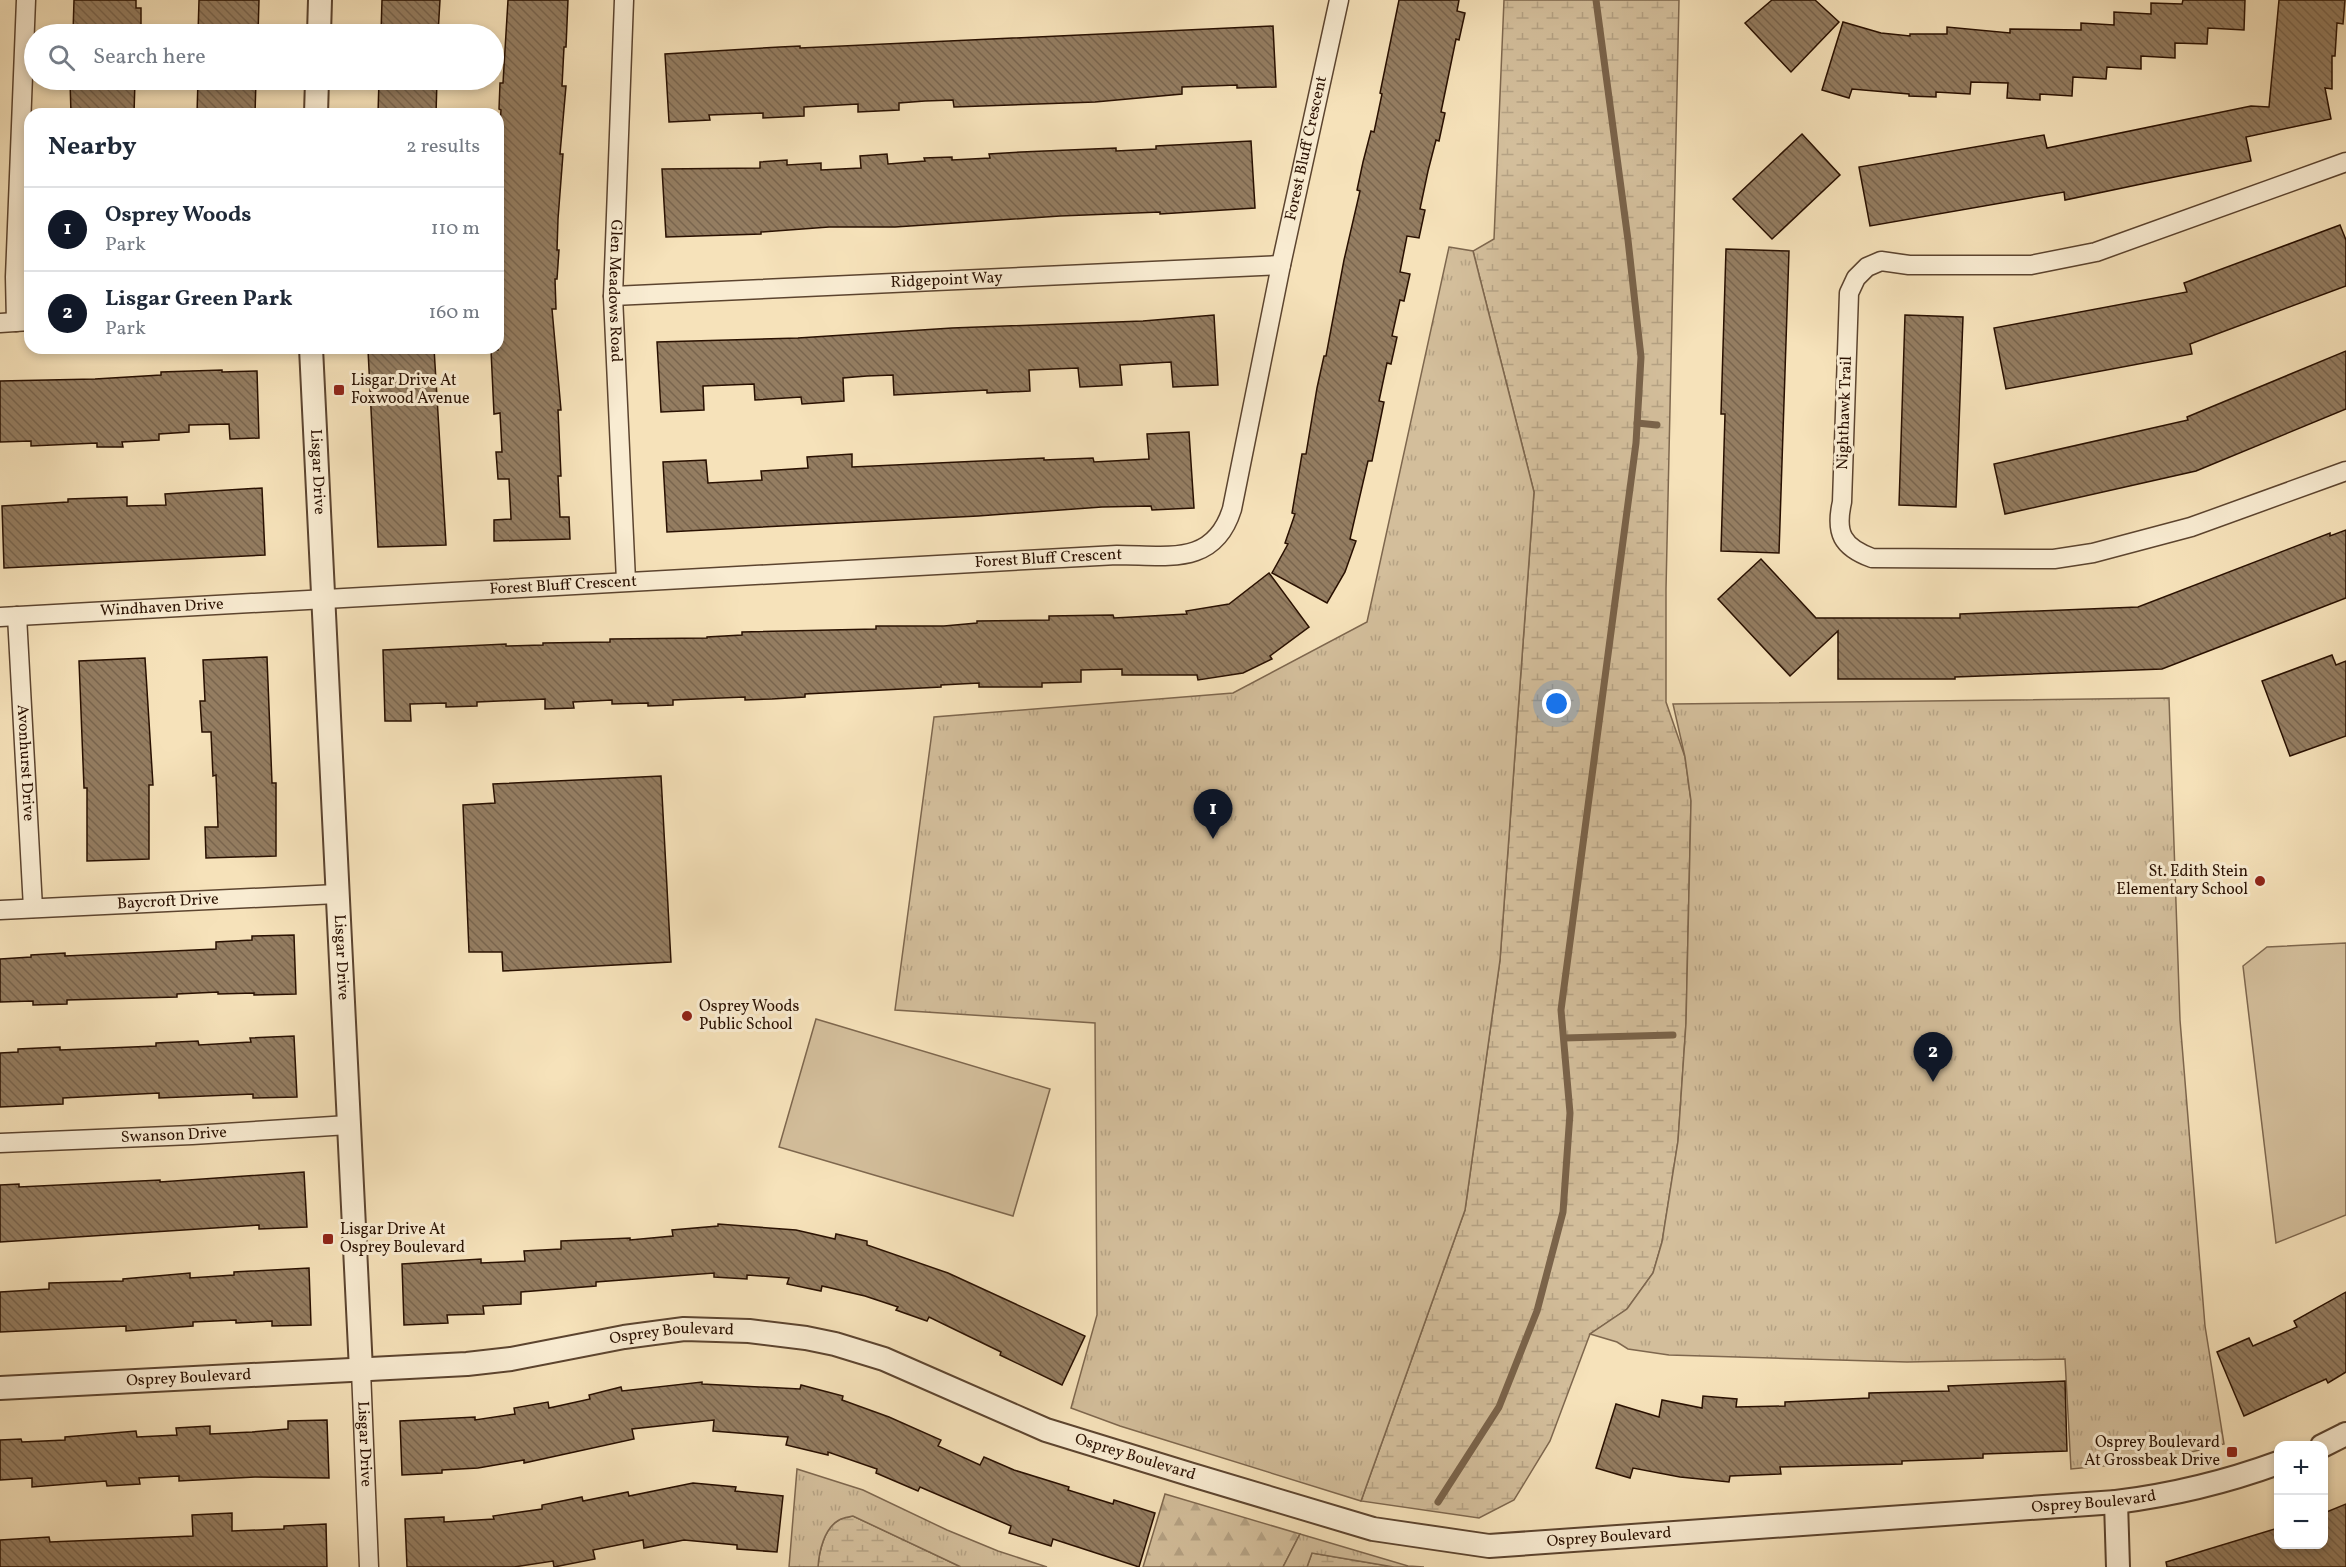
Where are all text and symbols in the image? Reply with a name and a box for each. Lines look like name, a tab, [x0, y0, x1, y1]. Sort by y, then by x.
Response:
search box	[24, 24, 504, 90]
icon: search	[45, 41, 78, 74]
text: Search here	[93, 42, 206, 73]
street label: Forest Bluff Crescent	[1280, 74, 1333, 223]
text: Nearby	[48, 129, 137, 165]
text: 2 results	[406, 133, 480, 161]
text: Osprey Woods	[105, 200, 251, 231]
text: 1	[63, 215, 72, 243]
text: 110 m	[431, 215, 480, 243]
street label: Glen Meadows Road	[602, 219, 627, 363]
text: Park	[105, 231, 146, 259]
street label: Ridgepoint Way	[890, 267, 1003, 294]
text: Lisgar Green Park	[105, 284, 293, 315]
text: 2	[62, 299, 73, 327]
text: 160 m	[428, 299, 480, 327]
text: Park	[105, 315, 146, 343]
street label: Nighthawk Trail	[1832, 356, 1858, 470]
place label: Lisgar Drive At Foxwood Avenue	[351, 370, 470, 410]
marker: Lisgar Drive At Foxwood Avenue	[332, 383, 346, 397]
street label: Lisgar Drive	[304, 428, 330, 515]
street label: Forest Bluff Crescent	[974, 544, 1123, 574]
street label: Forest Bluff Crescent	[489, 571, 638, 601]
street label: Windhaven Drive	[99, 594, 224, 622]
your location	[1542, 689, 1571, 718]
street label: Avonhurst Drive	[11, 704, 39, 822]
pin: 1	[1194, 790, 1232, 839]
place label: St. Edith Stein Elementary School	[2116, 861, 2248, 901]
marker: St. Edith Stein Elementary School	[2253, 874, 2267, 888]
street label: Baycroft Drive	[116, 889, 219, 915]
street label: Lisgar Drive	[328, 914, 354, 1001]
place label: Osprey Woods Public School	[699, 996, 800, 1036]
marker: Osprey Woods Public School	[680, 1009, 694, 1023]
pin: 2	[1914, 1032, 1952, 1082]
street label: Swanson Drive	[120, 1122, 227, 1149]
place label: Lisgar Drive At Osprey Boulevard	[340, 1219, 465, 1259]
marker: Lisgar Drive At Osprey Boulevard	[321, 1232, 335, 1246]
street label: Osprey Boulevard	[608, 1318, 734, 1351]
street label: Osprey Boulevard	[126, 1364, 252, 1392]
street label: Lisgar Drive	[351, 1401, 377, 1487]
street label: Osprey Boulevard	[1072, 1429, 1198, 1486]
place label: Osprey Boulevard At Grossbeak Drive	[2084, 1432, 2220, 1472]
map controls	[2274, 1441, 2328, 1549]
button: +	[2274, 1441, 2328, 1495]
marker: Osprey Boulevard At Grossbeak Drive	[2225, 1445, 2239, 1459]
street label: Osprey Boulevard	[2031, 1485, 2158, 1519]
button: −	[2274, 1495, 2328, 1549]
street label: Osprey Boulevard	[1546, 1522, 1672, 1553]

